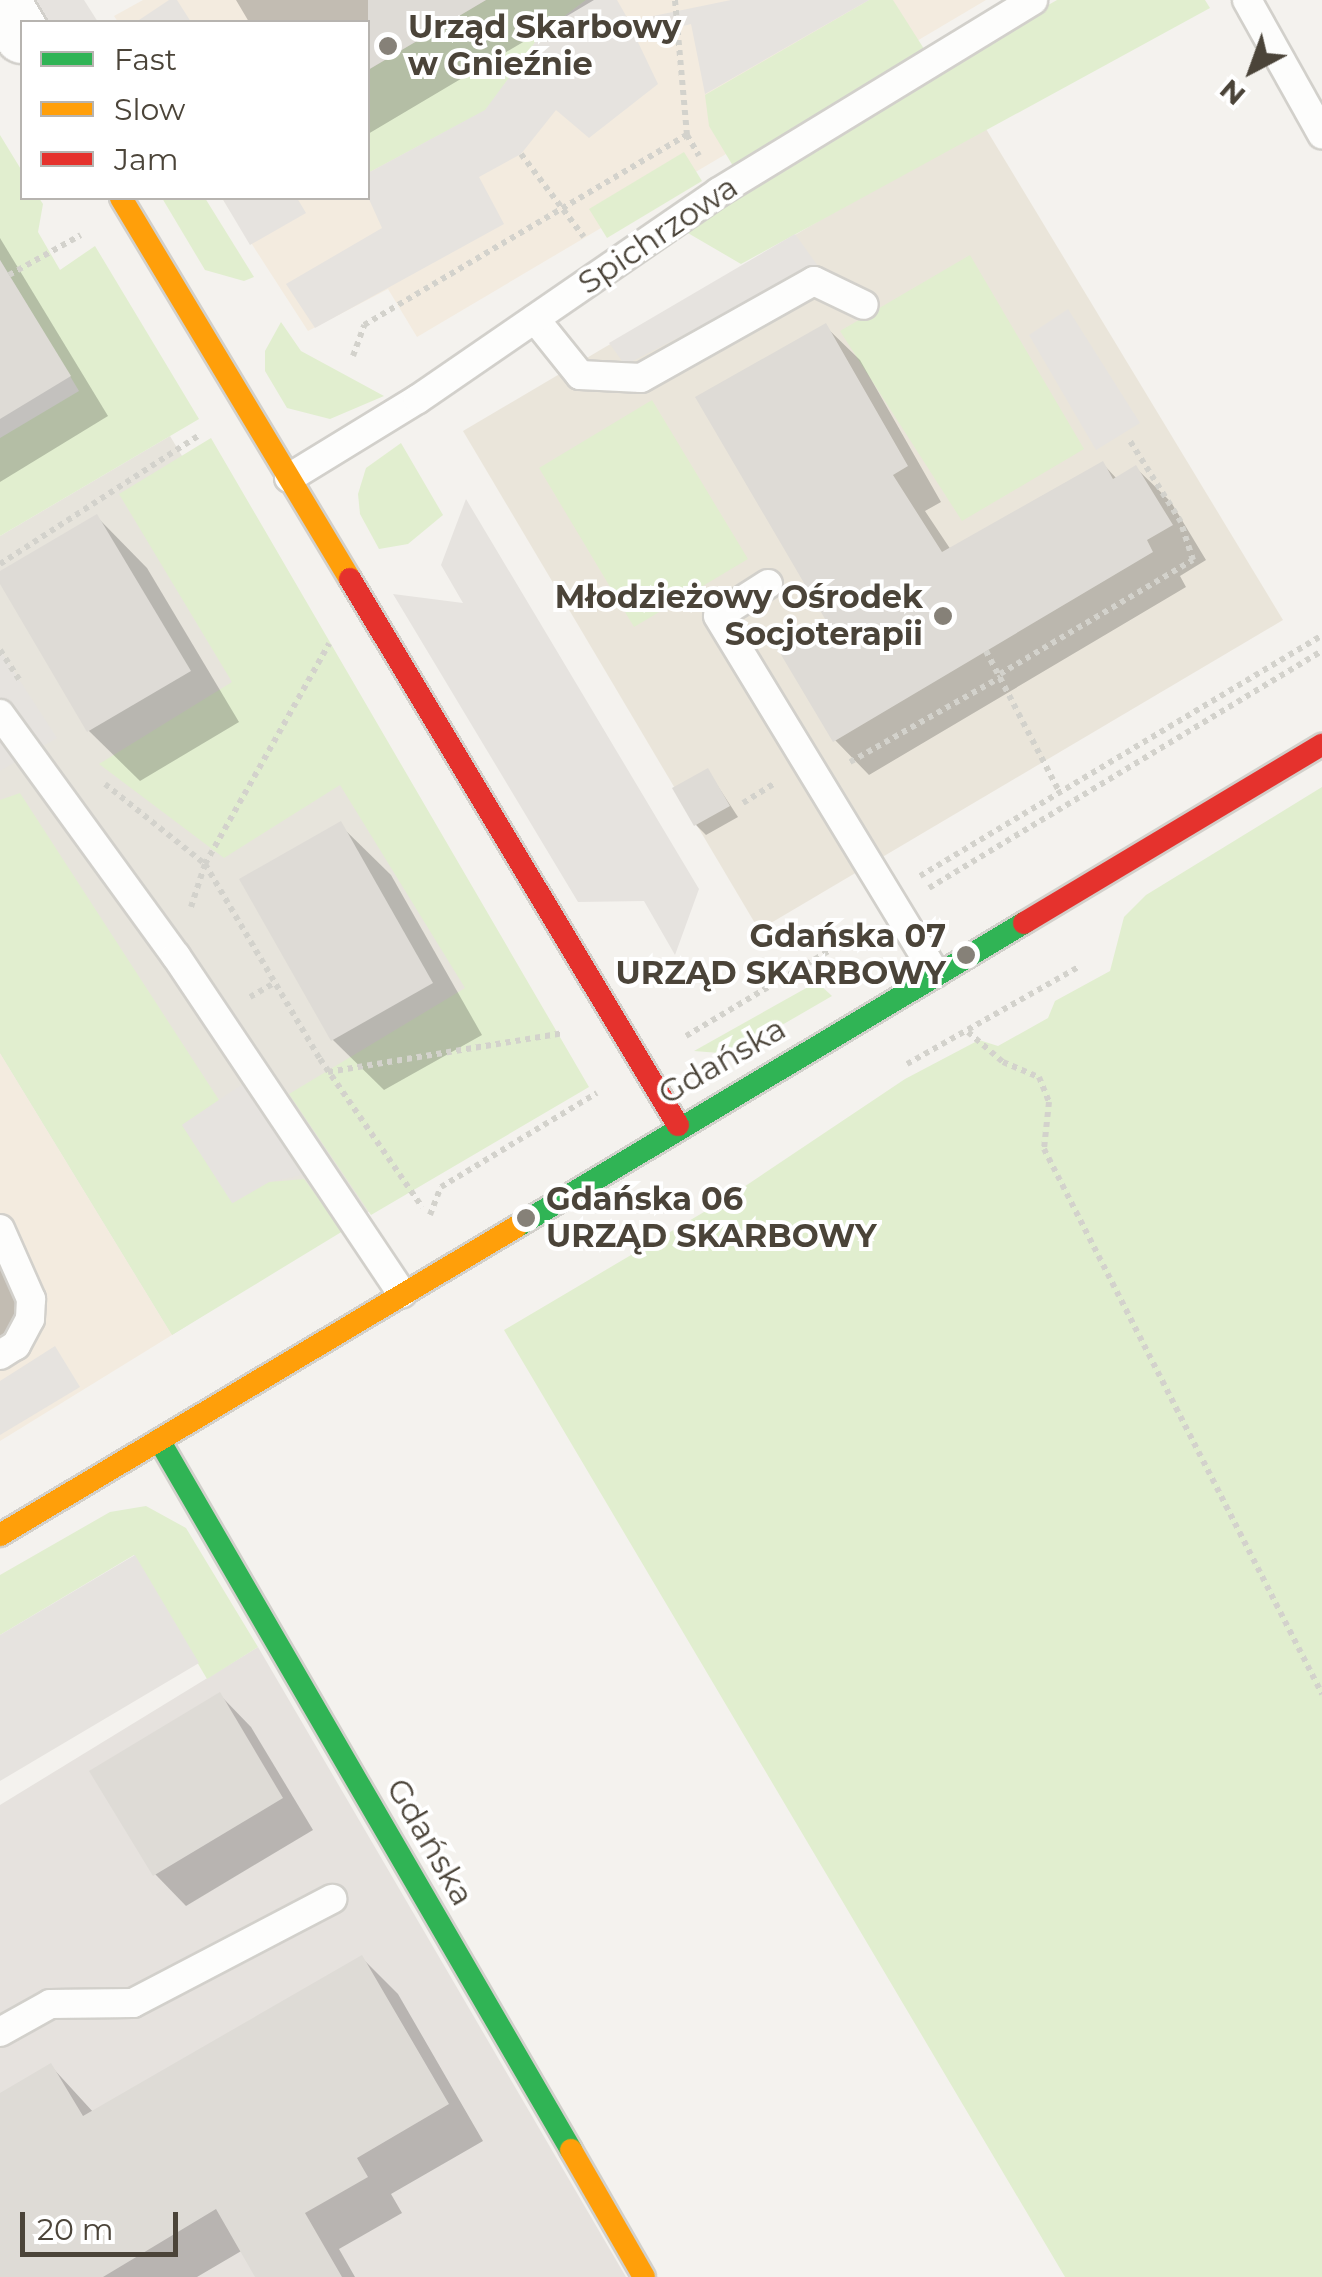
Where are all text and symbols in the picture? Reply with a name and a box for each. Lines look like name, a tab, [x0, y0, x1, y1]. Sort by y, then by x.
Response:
place label: Urząd Skarbowy w Gnieźnie	[408, 9, 681, 84]
legend	[20, 20, 370, 200]
north arrow	[1202, 20, 1302, 120]
marker: Urząd Skarbowy w Gnieźnie	[377, 35, 399, 57]
text: Fast	[114, 41, 177, 78]
text: N	[1213, 72, 1252, 113]
text: Slow	[114, 91, 185, 128]
text: Jam	[114, 141, 179, 178]
street label: Spichrzowa	[571, 168, 745, 302]
place label: Młodzieżowy Ośrodek Socjoterapii	[555, 579, 923, 654]
marker: Młodzieżowy Ośrodek Socjoterapii	[932, 605, 954, 627]
place label: Gdańska 07 URZĄD SKARBOWY	[615, 918, 946, 993]
marker: Gdańska 07 URZĄD SKARBOWY	[955, 944, 977, 966]
street label: Gdańska	[652, 1009, 792, 1113]
place label: Gdańska 06 URZĄD SKARBOWY	[546, 1181, 877, 1256]
marker: Gdańska 06 URZĄD SKARBOWY	[515, 1207, 537, 1229]
street label: Gdańska	[378, 1772, 482, 1912]
scale bar	[25, 2192, 182, 2254]
text: 20 m	[37, 2211, 114, 2248]

